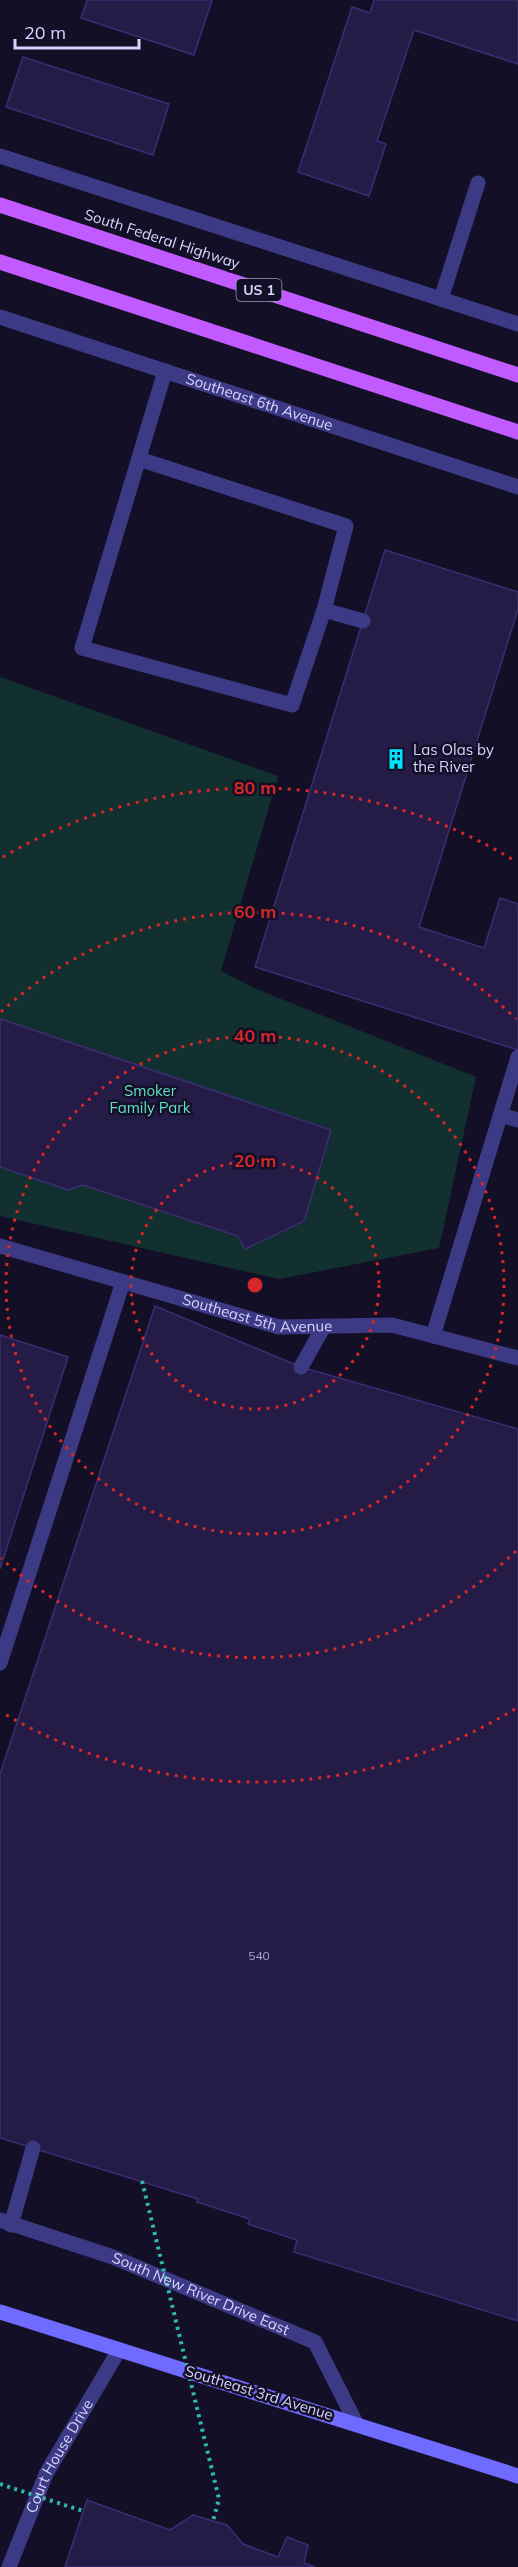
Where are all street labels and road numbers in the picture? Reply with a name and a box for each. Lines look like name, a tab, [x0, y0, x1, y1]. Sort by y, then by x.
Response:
street label: South Federal Highway	[82, 204, 242, 273]
road number: US 1	[236, 279, 282, 301]
street label: Southeast 6th Avenue	[184, 369, 336, 435]
street label: Southeast 5th Avenue	[180, 1289, 332, 1336]
street label: South New River Drive East	[109, 2248, 292, 2339]
street label: Southeast 3rd Avenue	[183, 2361, 335, 2424]
street label: Court House Drive	[21, 2396, 97, 2516]

